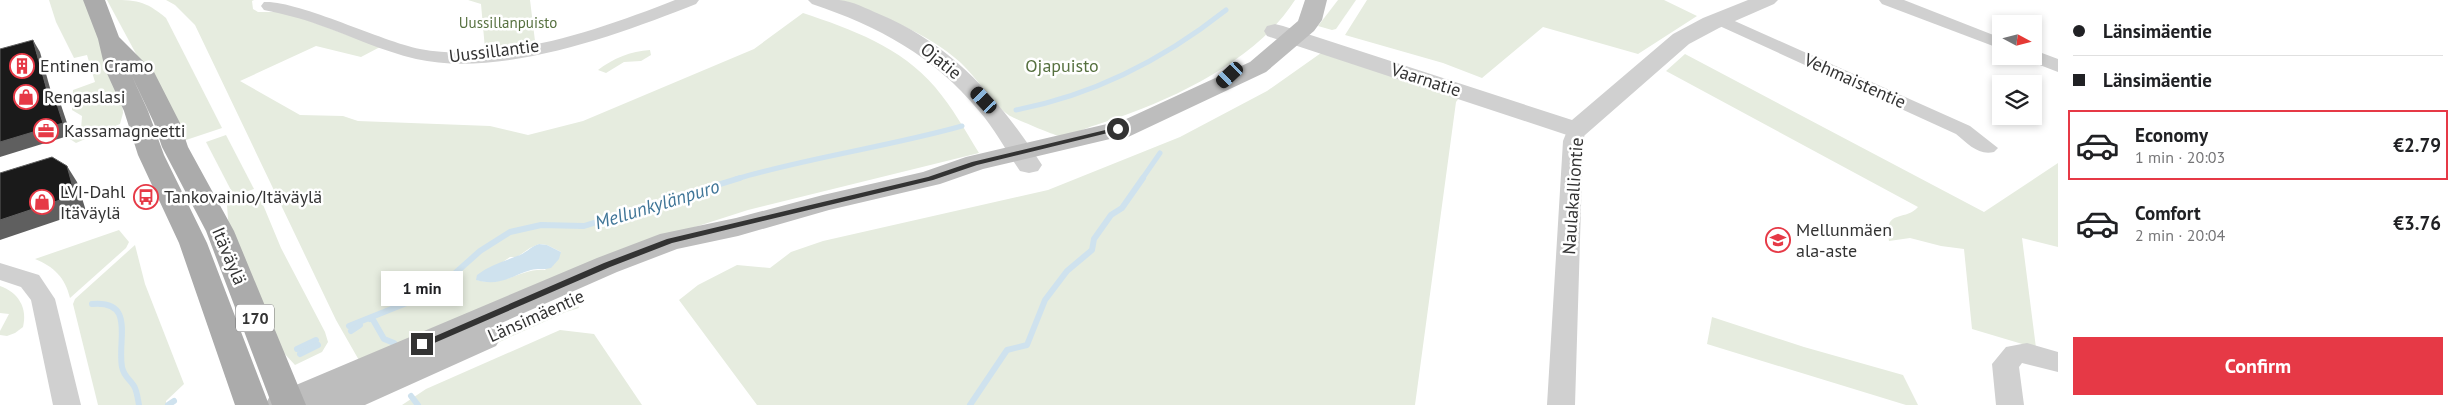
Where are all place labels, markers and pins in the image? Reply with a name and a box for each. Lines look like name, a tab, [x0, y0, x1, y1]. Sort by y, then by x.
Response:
building icon: Entinen Cramo	[9, 53, 35, 79]
place label: Entinen Cramo	[40, 54, 153, 77]
shop icon: Rengaslasi	[13, 84, 39, 110]
place label: Rengaslasi	[44, 85, 126, 108]
office icon: Kassamagneetti	[33, 118, 59, 144]
place label: Kassamagneetti	[64, 119, 186, 142]
place label: LVI-Dahl Itäväylä	[60, 180, 126, 224]
bus stop icon: Tankovainio/Itäväylä	[133, 184, 159, 210]
place label: Tankovainio/Itäväylä	[164, 185, 322, 208]
shop icon: LVI-Dahl Itäväylä	[29, 189, 55, 215]
place label: Mellunmäen ala-aste	[1796, 218, 1892, 262]
school or university icon: Mellunmäen ala-aste	[1765, 227, 1791, 253]

